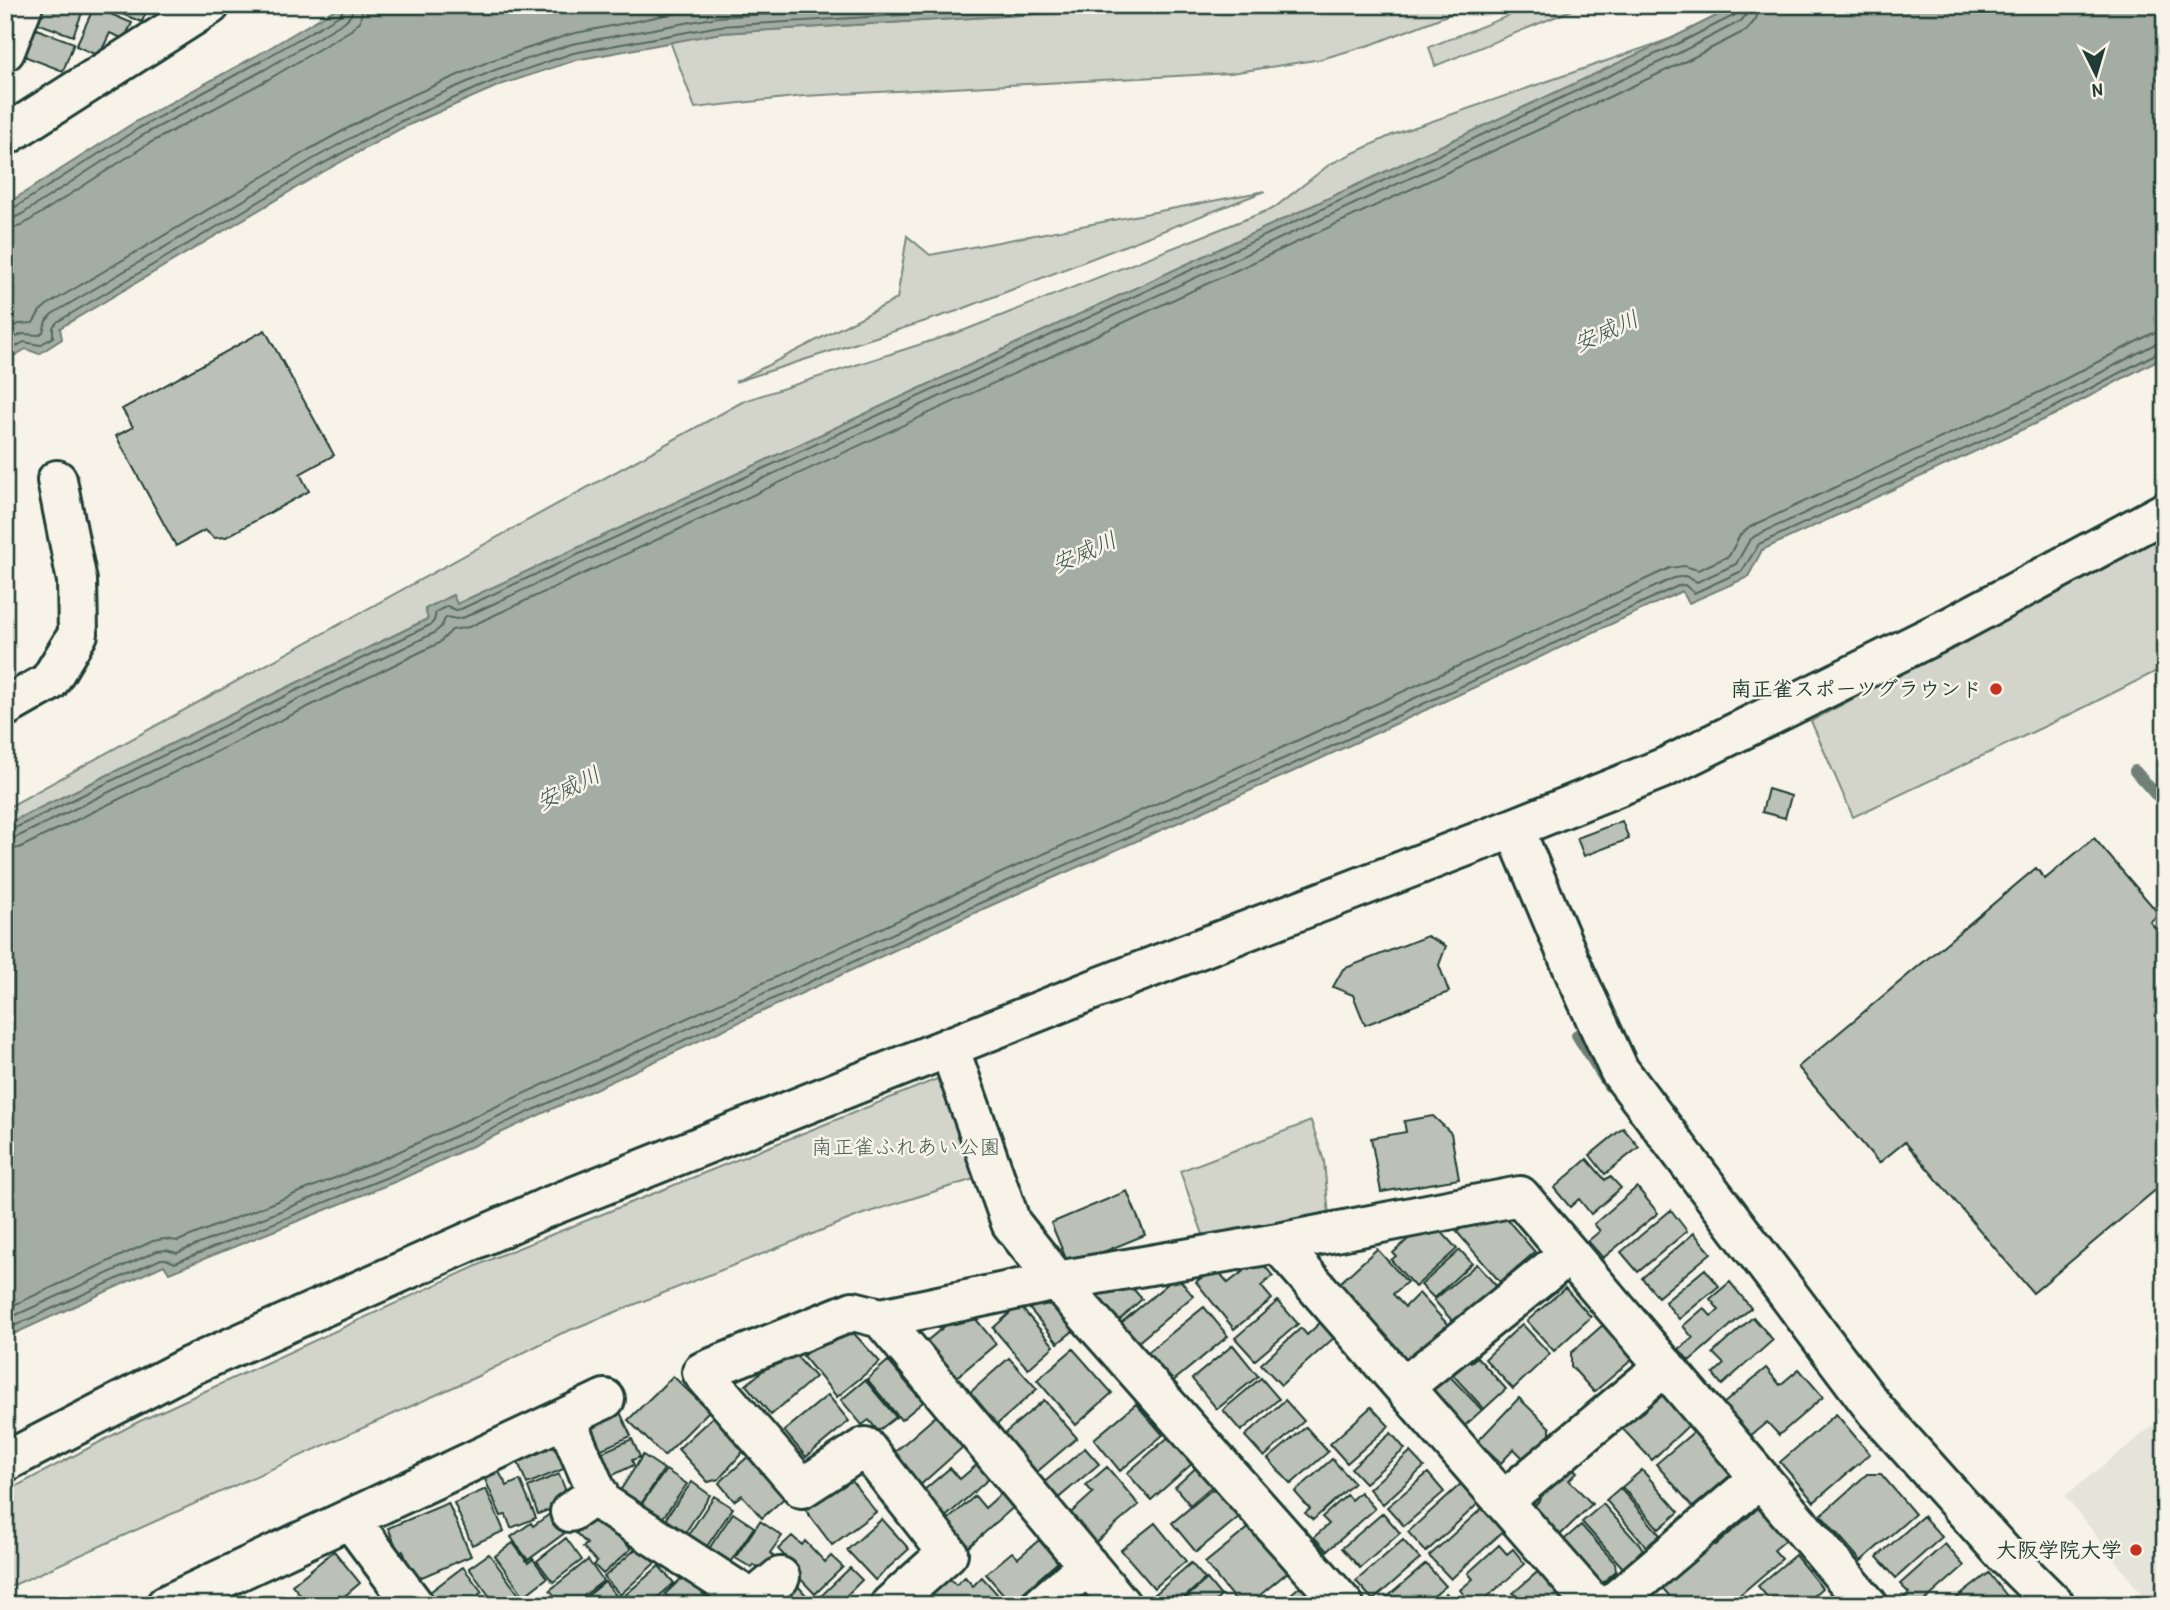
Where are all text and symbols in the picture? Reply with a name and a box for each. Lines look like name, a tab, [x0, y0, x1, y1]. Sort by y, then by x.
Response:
north arrow	[2062, 38, 2132, 108]
text: N	[2091, 78, 2104, 104]
water label: 安威川	[1568, 302, 1644, 359]
water label: 安威川	[1046, 523, 1122, 580]
place label: 南正雀スポーツグラウンド	[1730, 674, 1982, 703]
marker: 南正雀スポーツグラウンド	[1988, 681, 2004, 697]
water label: 安威川	[530, 758, 606, 817]
park label: 南正雀ふれあい公園	[812, 1132, 1001, 1161]
place label: 大阪学院大学	[1996, 1535, 2122, 1564]
marker: 大阪学院大学	[2128, 1542, 2144, 1558]

